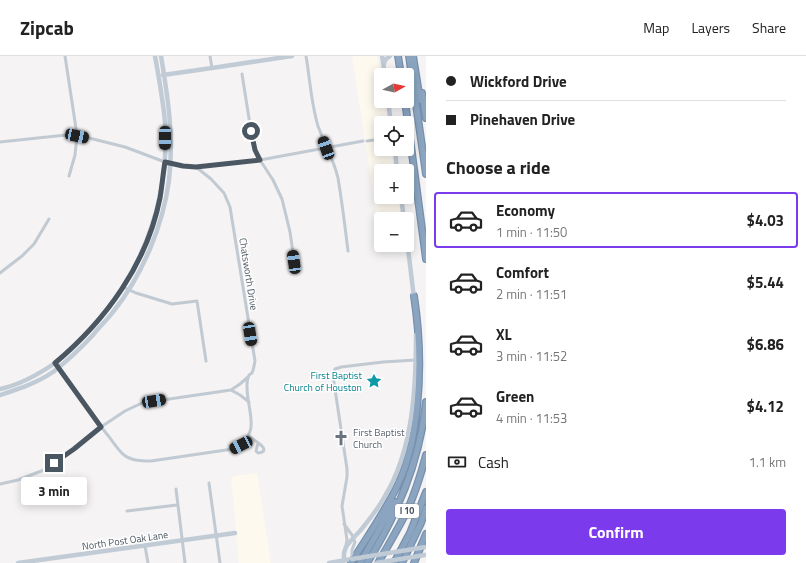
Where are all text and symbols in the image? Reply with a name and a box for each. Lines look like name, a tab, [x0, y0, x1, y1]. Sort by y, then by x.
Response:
text: Zipcab	[20, 13, 74, 42]
text: Map	[643, 17, 669, 38]
text: Layers	[691, 17, 730, 38]
text: Share	[752, 17, 786, 38]
north arrow	[374, 68, 414, 108]
map controls	[374, 68, 414, 252]
text: Wickford Drive	[470, 70, 567, 93]
text: Pinehaven Drive	[470, 108, 575, 131]
button: locate	[374, 116, 414, 156]
route start	[242, 122, 260, 140]
car	[159, 126, 171, 150]
car	[64, 128, 90, 144]
car	[316, 135, 336, 161]
text: Choose a ride	[446, 154, 550, 181]
button: +	[374, 164, 414, 204]
text: Economy	[496, 199, 555, 222]
icon: car	[448, 202, 484, 238]
text: $4.03	[747, 209, 784, 232]
button: −	[374, 212, 414, 252]
text: 1 min · 11:50	[496, 222, 567, 242]
street label: Chatsworth Drive	[235, 237, 262, 311]
car	[286, 249, 302, 275]
text: Comfort	[496, 261, 549, 284]
icon: car	[448, 264, 484, 300]
text: $5.44	[747, 271, 784, 294]
text: 2 min · 11:51	[496, 284, 567, 304]
car	[242, 321, 258, 347]
text: XL	[496, 323, 512, 346]
icon: car	[448, 326, 484, 362]
text: $6.86	[747, 333, 784, 356]
text: 3 min · 11:52	[496, 346, 567, 366]
place label: First Baptist Church of Houston	[284, 368, 362, 395]
place icon: First Baptist Church of Houston	[365, 372, 383, 390]
text: Green	[496, 385, 534, 408]
icon: car	[448, 388, 484, 424]
car	[141, 393, 167, 409]
text: $4.12	[747, 395, 784, 418]
text: 4 min · 11:53	[496, 408, 567, 428]
place label: First Baptist Church	[353, 425, 405, 452]
church icon: First Baptist Church	[332, 429, 350, 447]
car	[228, 434, 254, 456]
icon: cash	[446, 451, 468, 473]
text: Cash	[478, 451, 509, 474]
text: 1.1 km	[749, 452, 786, 472]
route end	[45, 454, 63, 472]
callout: 3 min	[21, 477, 87, 505]
text: 3 min	[38, 481, 70, 501]
road number: I 10	[395, 504, 419, 518]
button: Confirm	[446, 509, 786, 555]
street label: North Post Oak Lane	[81, 527, 169, 554]

